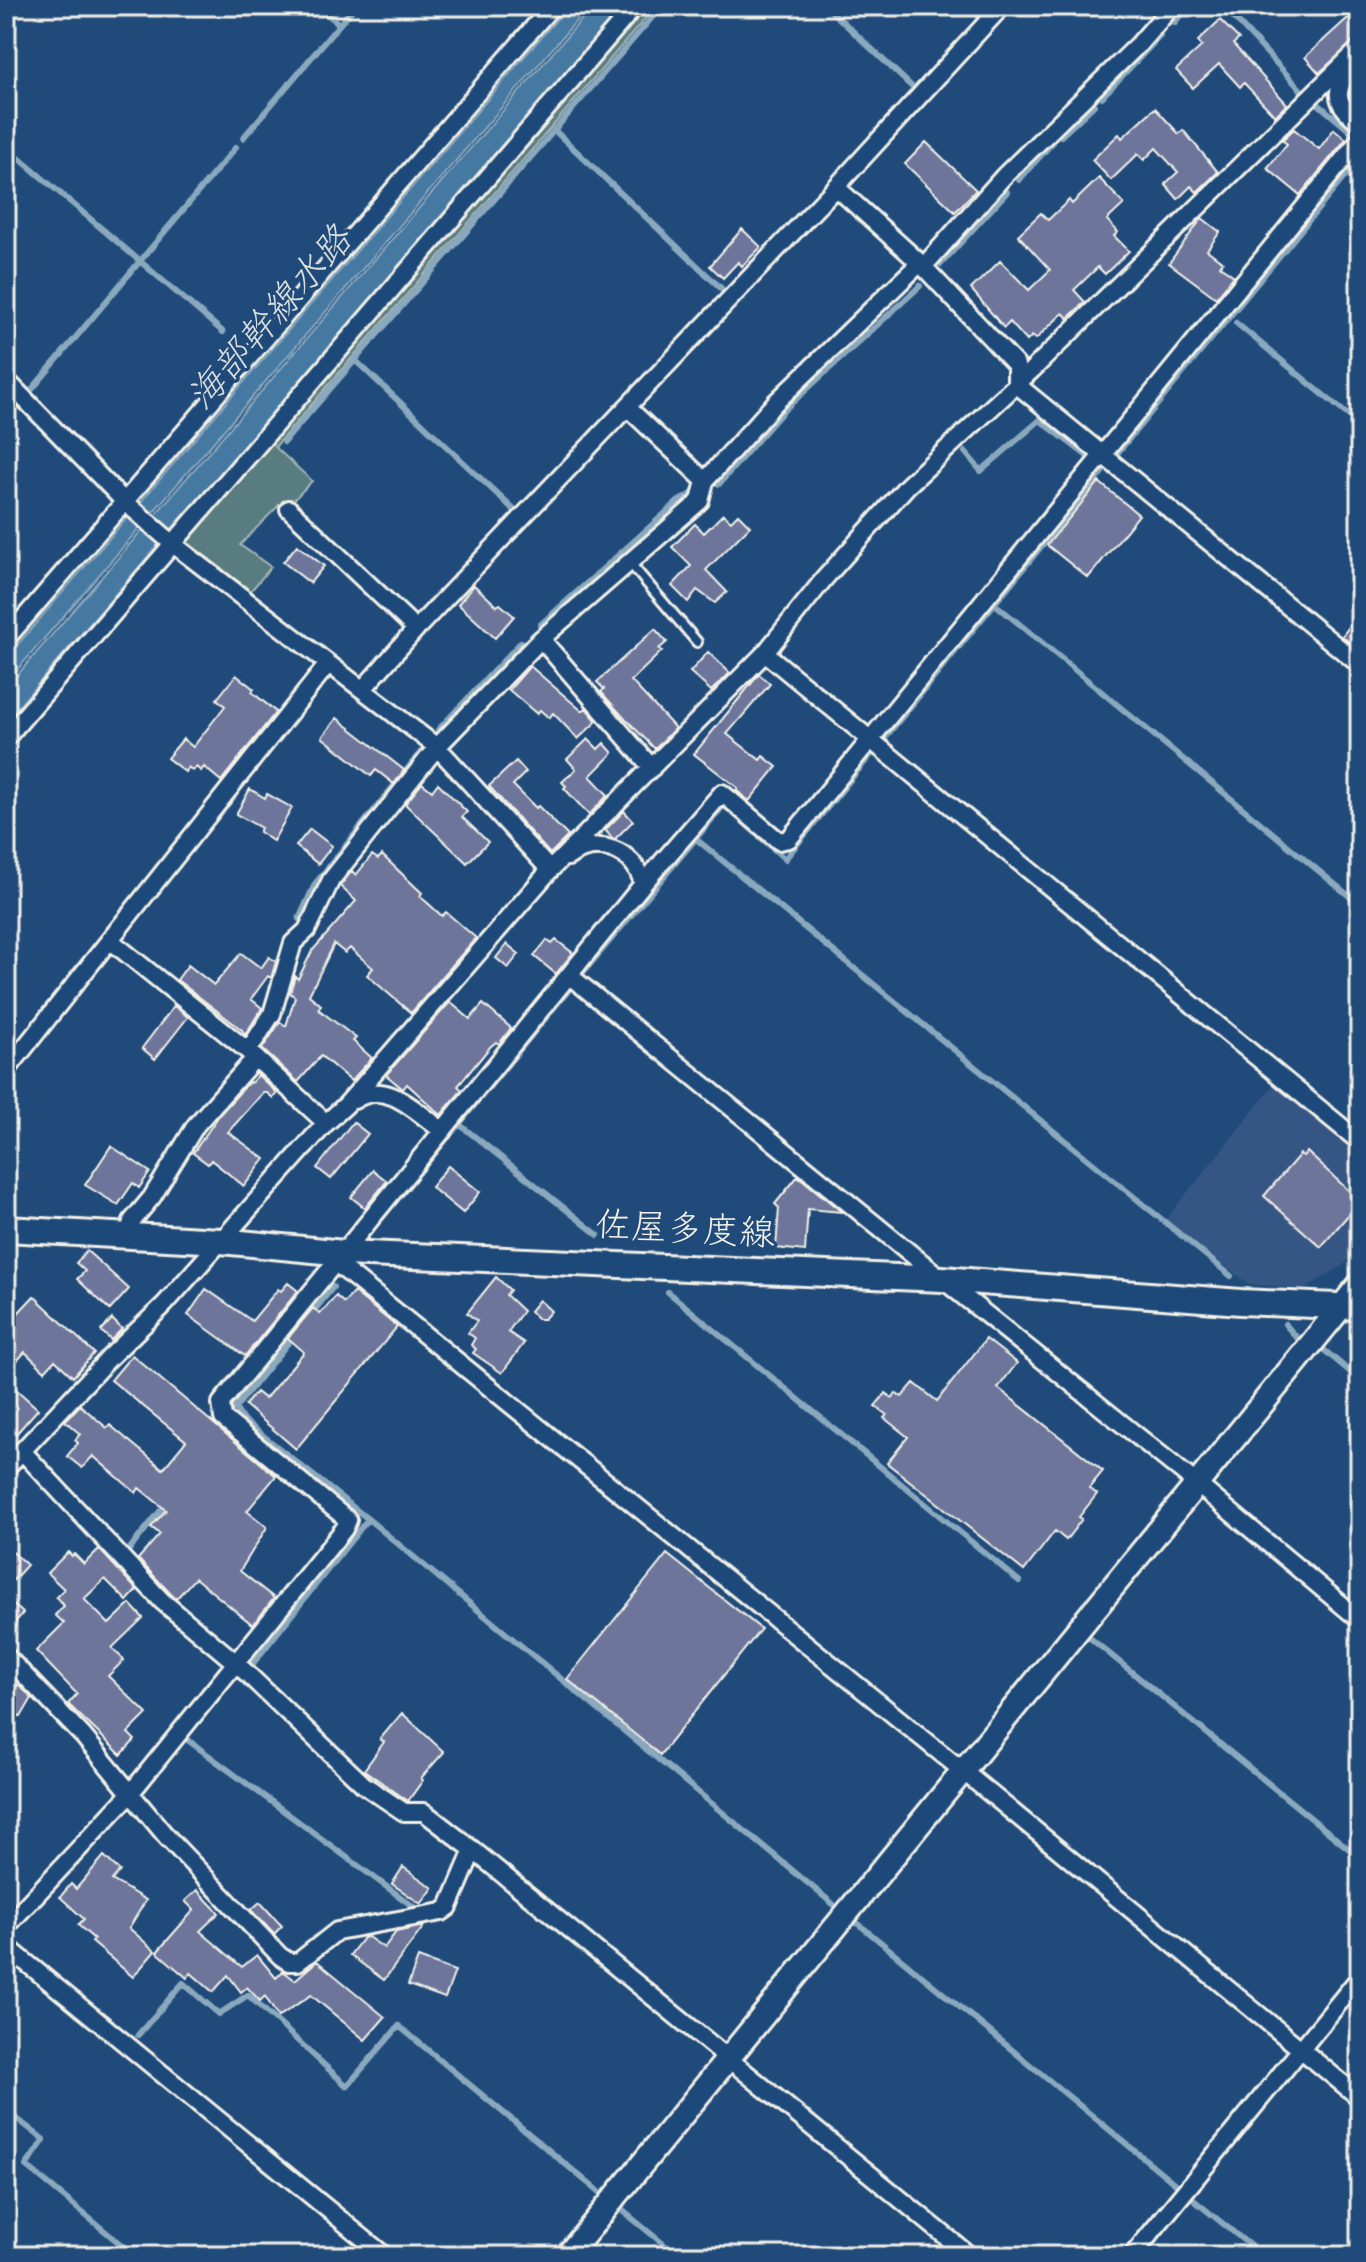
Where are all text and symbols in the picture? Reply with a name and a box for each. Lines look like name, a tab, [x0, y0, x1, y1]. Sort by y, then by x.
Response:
water label: 海部幹線水路	[176, 214, 369, 424]
street label: 佐屋多度線	[594, 1201, 776, 1263]

